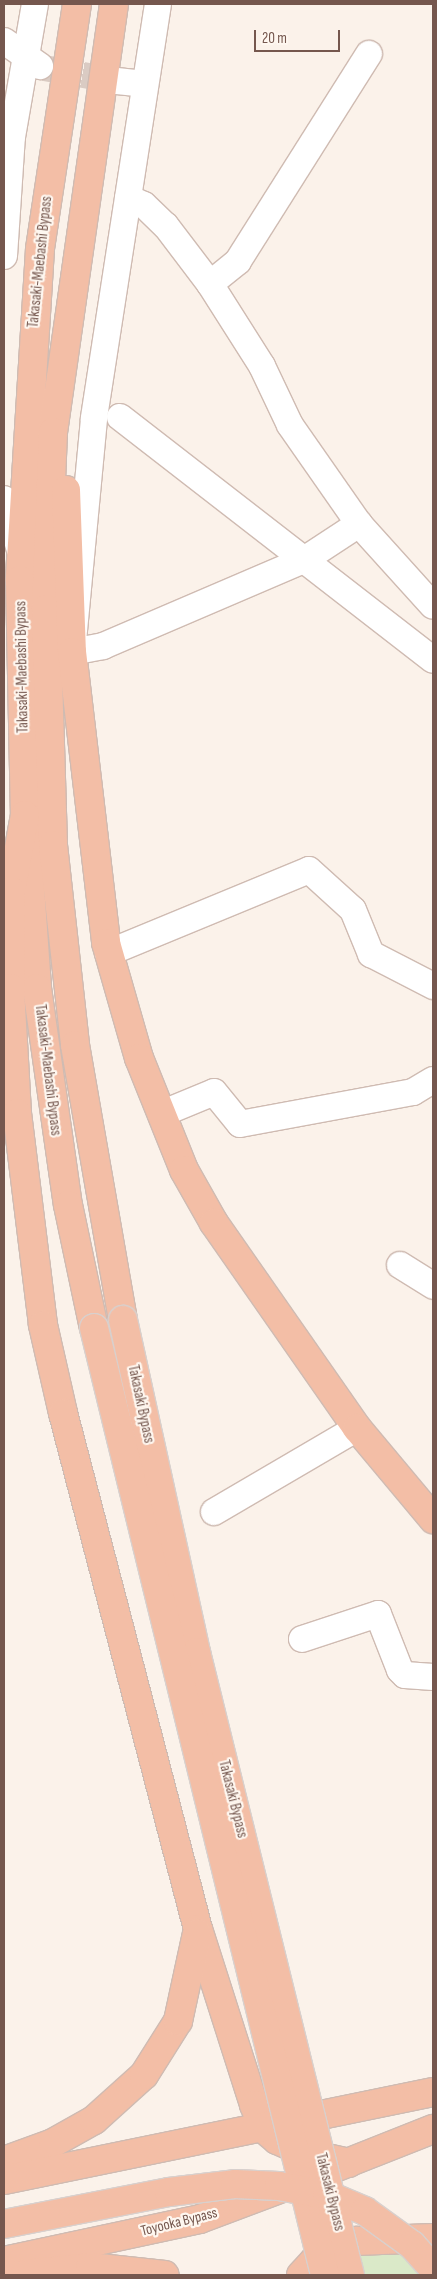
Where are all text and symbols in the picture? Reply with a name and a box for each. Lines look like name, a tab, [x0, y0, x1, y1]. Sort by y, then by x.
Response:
scale bar	[257, 20, 343, 52]
text: 20 m	[262, 29, 287, 48]
street label: Takasaki-Maebashi Bypass	[24, 195, 56, 329]
street label: Takasaki-Maebashi Bypass	[12, 601, 32, 733]
street label: Takasaki-Maebashi Bypass	[31, 1003, 65, 1137]
street label: Takasaki Bypass	[124, 1363, 158, 1445]
street label: Takasaki Bypass	[215, 1758, 251, 1840]
street label: Takasaki Bypass	[312, 2151, 348, 2233]
street label: Toyooka Bypass	[139, 2204, 219, 2240]

